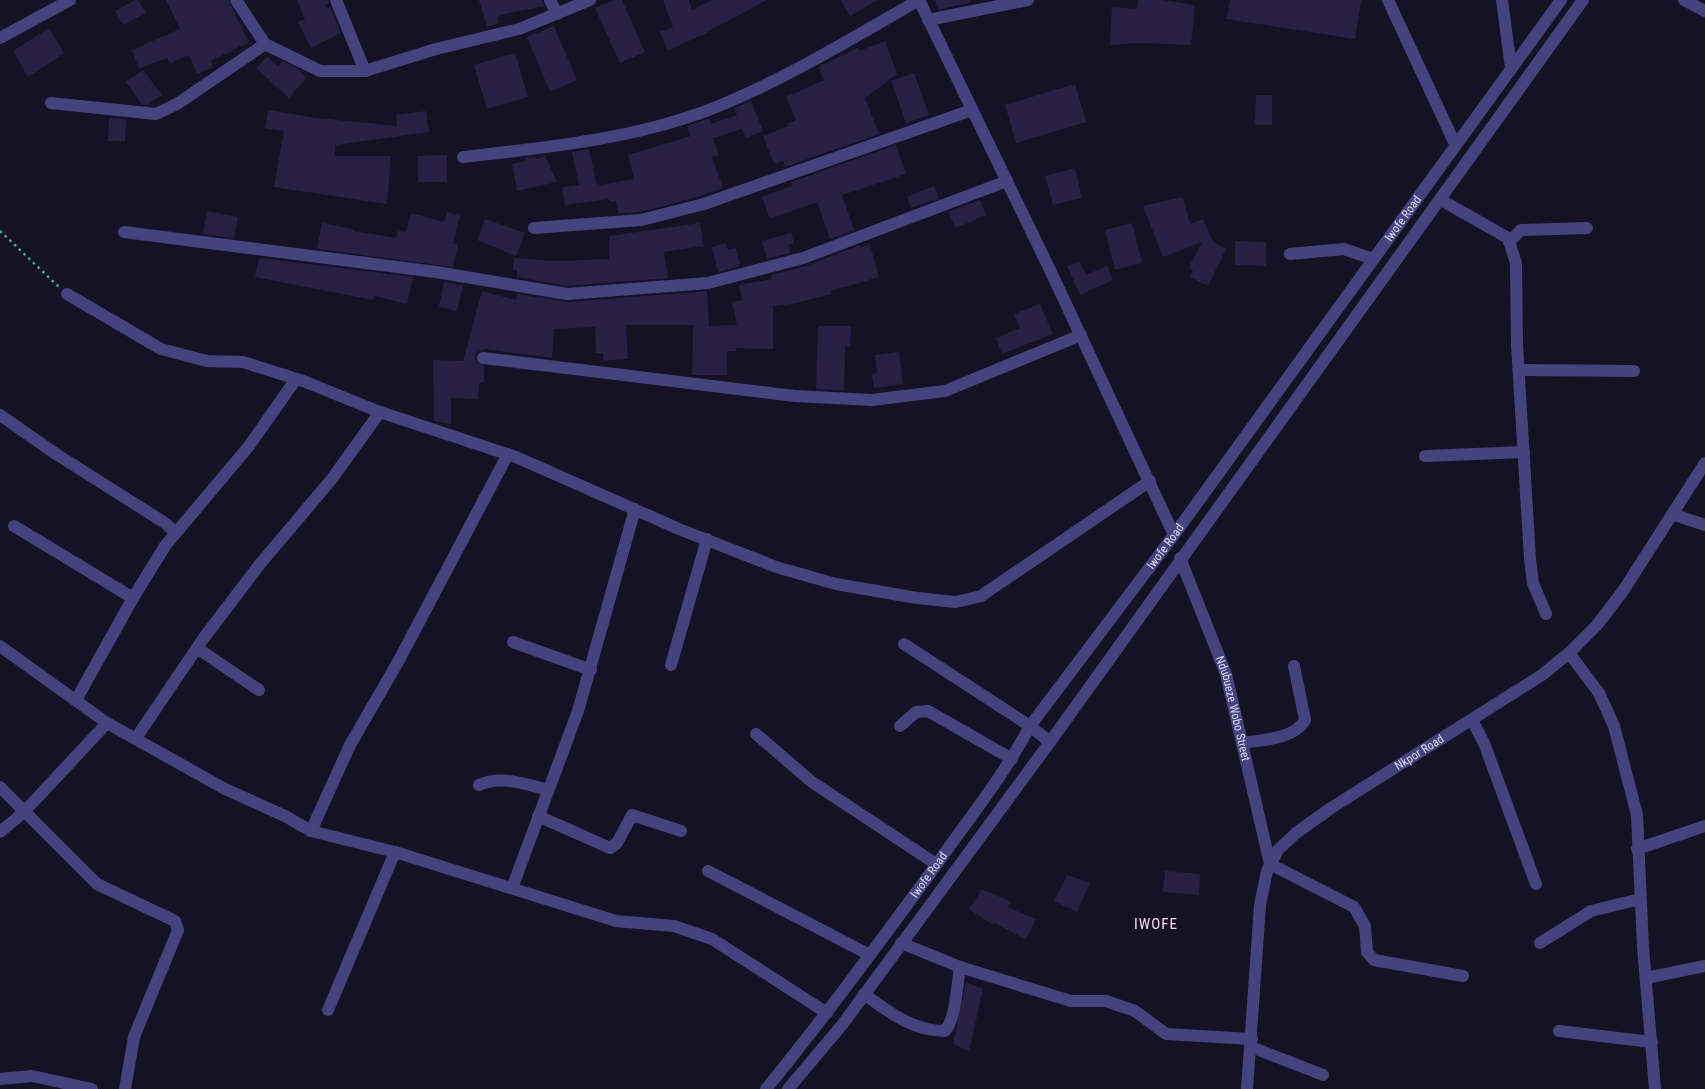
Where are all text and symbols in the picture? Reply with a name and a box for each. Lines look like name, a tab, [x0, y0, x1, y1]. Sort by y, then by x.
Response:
street label: Iwofe Road	[1382, 193, 1424, 244]
street label: Iwofe Road	[1144, 521, 1187, 572]
street label: Ndubueze Wobo Street	[1213, 654, 1253, 763]
street label: Nkpor Road	[1392, 732, 1446, 773]
street label: Iwofe Road	[908, 849, 950, 901]
district label: IWOFE	[1134, 915, 1178, 933]

